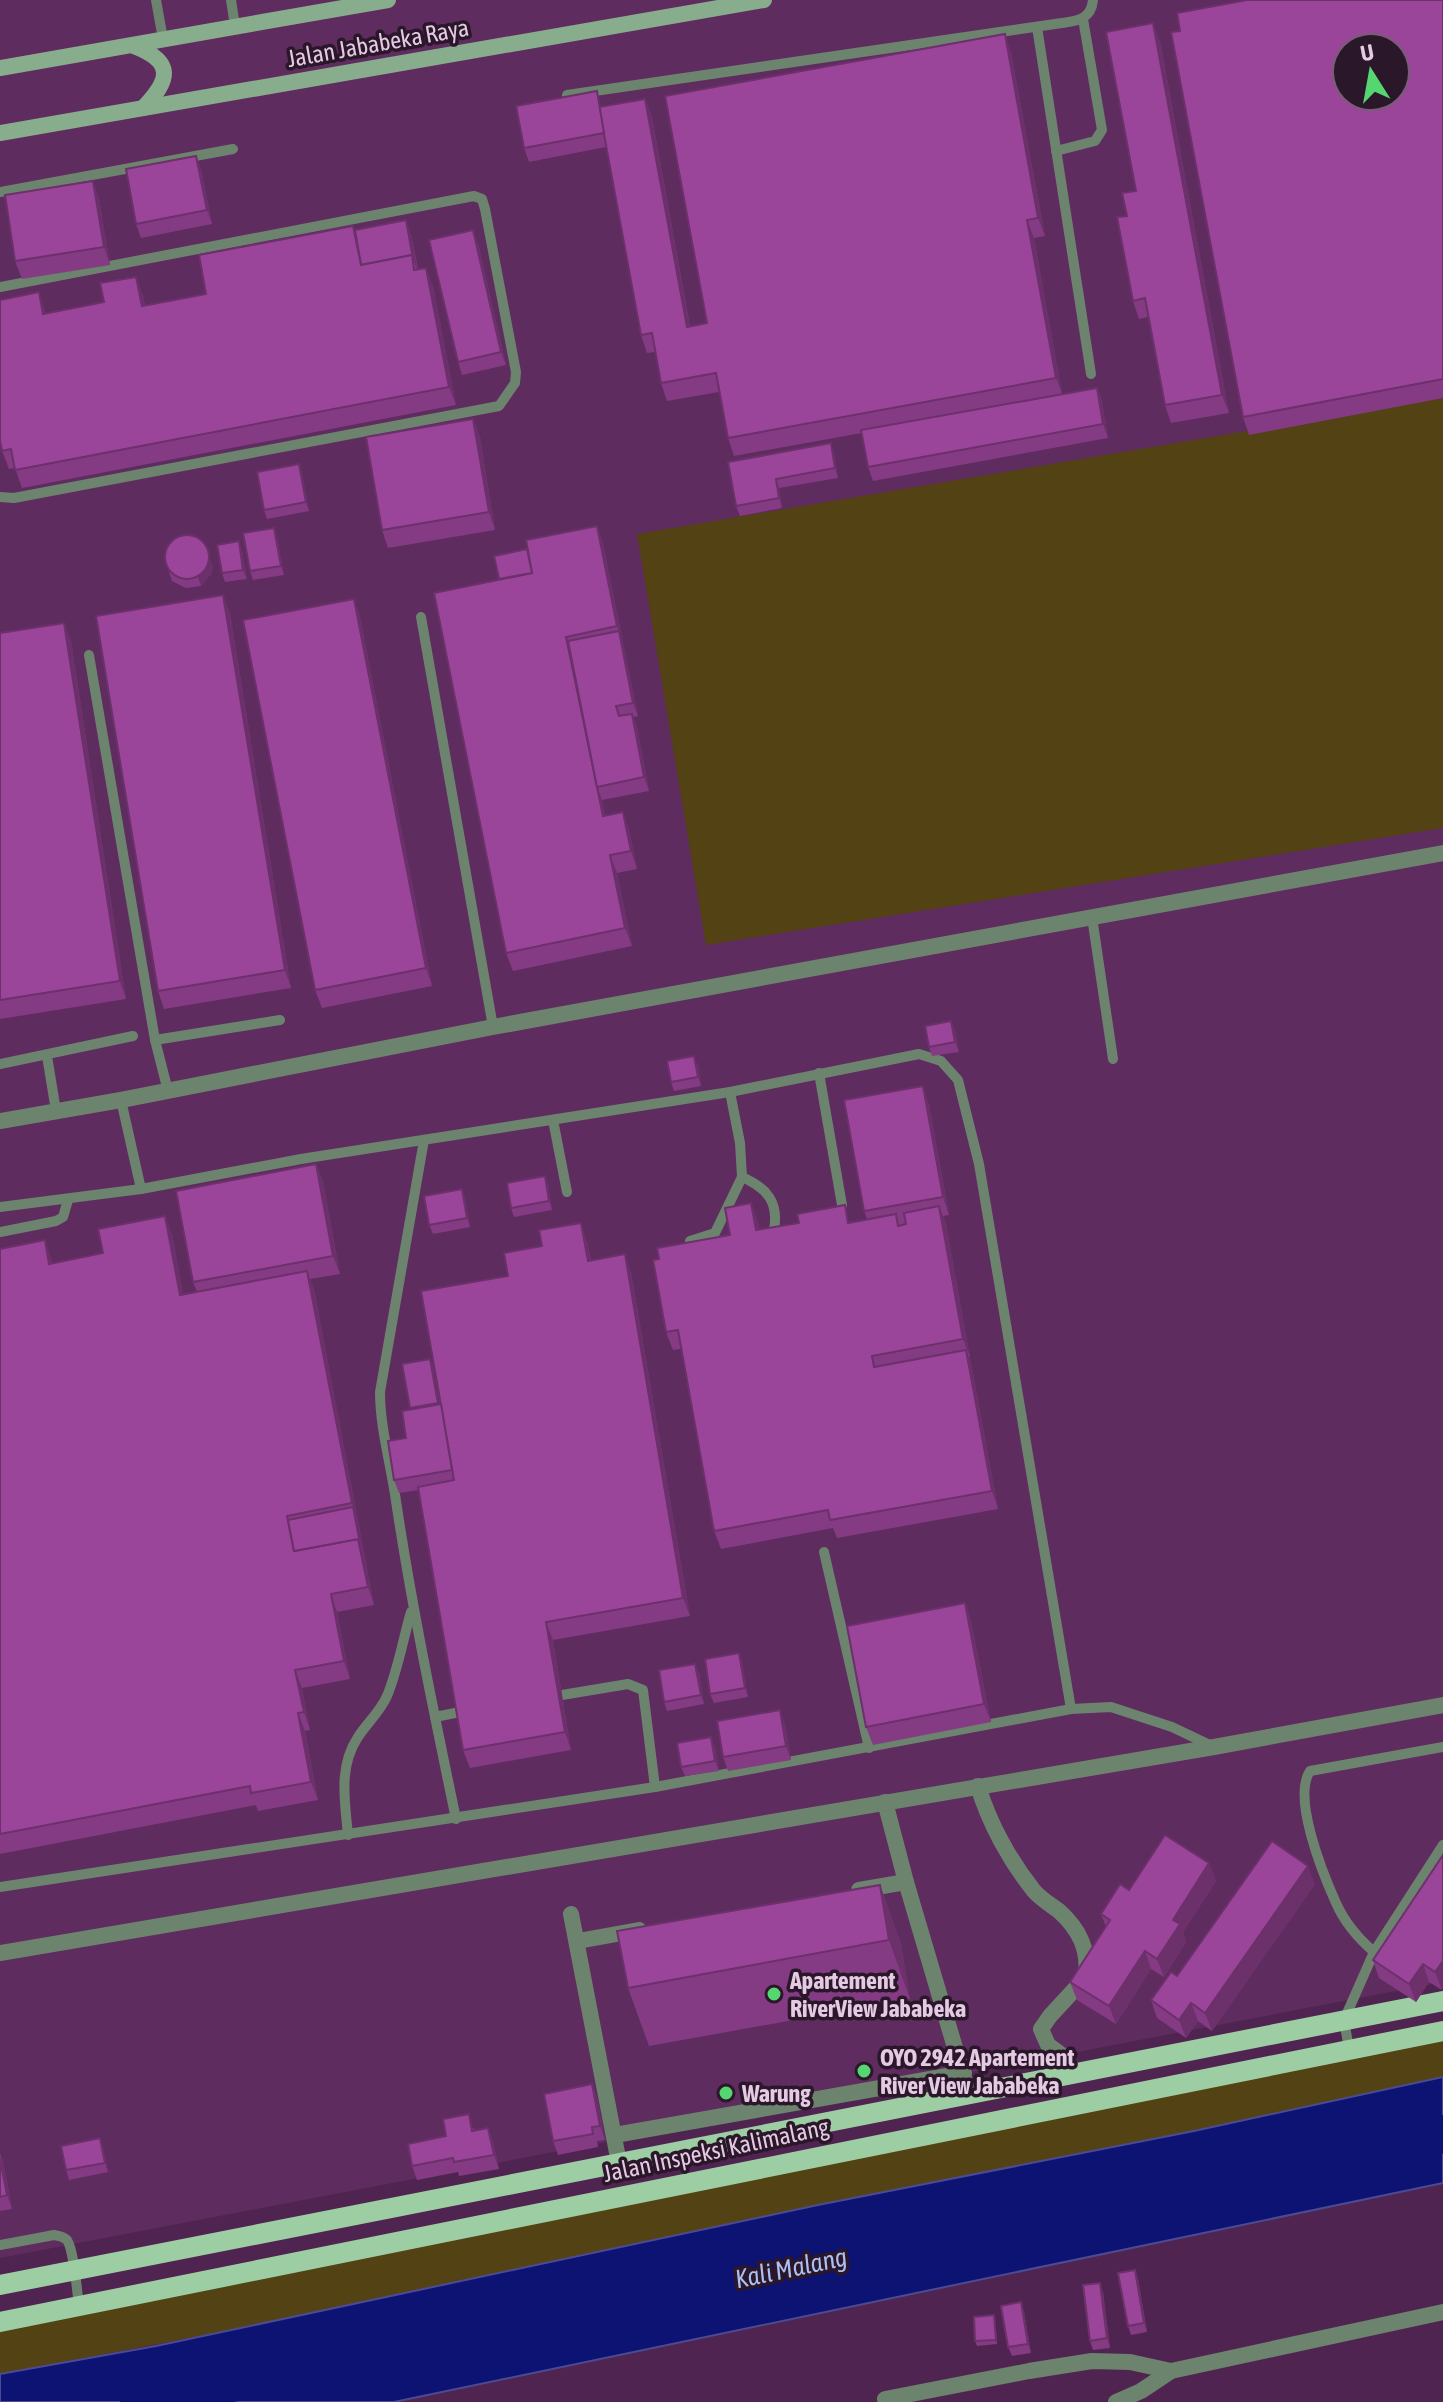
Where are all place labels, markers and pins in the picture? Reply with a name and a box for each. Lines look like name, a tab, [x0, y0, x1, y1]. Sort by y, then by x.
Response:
place label: Apartement RiverView Jababeka	[789, 1967, 966, 2022]
marker: Apartement RiverView Jababeka	[765, 1985, 783, 2003]
place label: OYO 2942 Apartement River View Jababeka	[880, 2044, 1074, 2099]
marker: OYO 2942 Apartement River View Jababeka	[855, 2062, 873, 2080]
place label: Warung	[741, 2080, 811, 2107]
marker: Warung	[717, 2084, 735, 2102]

